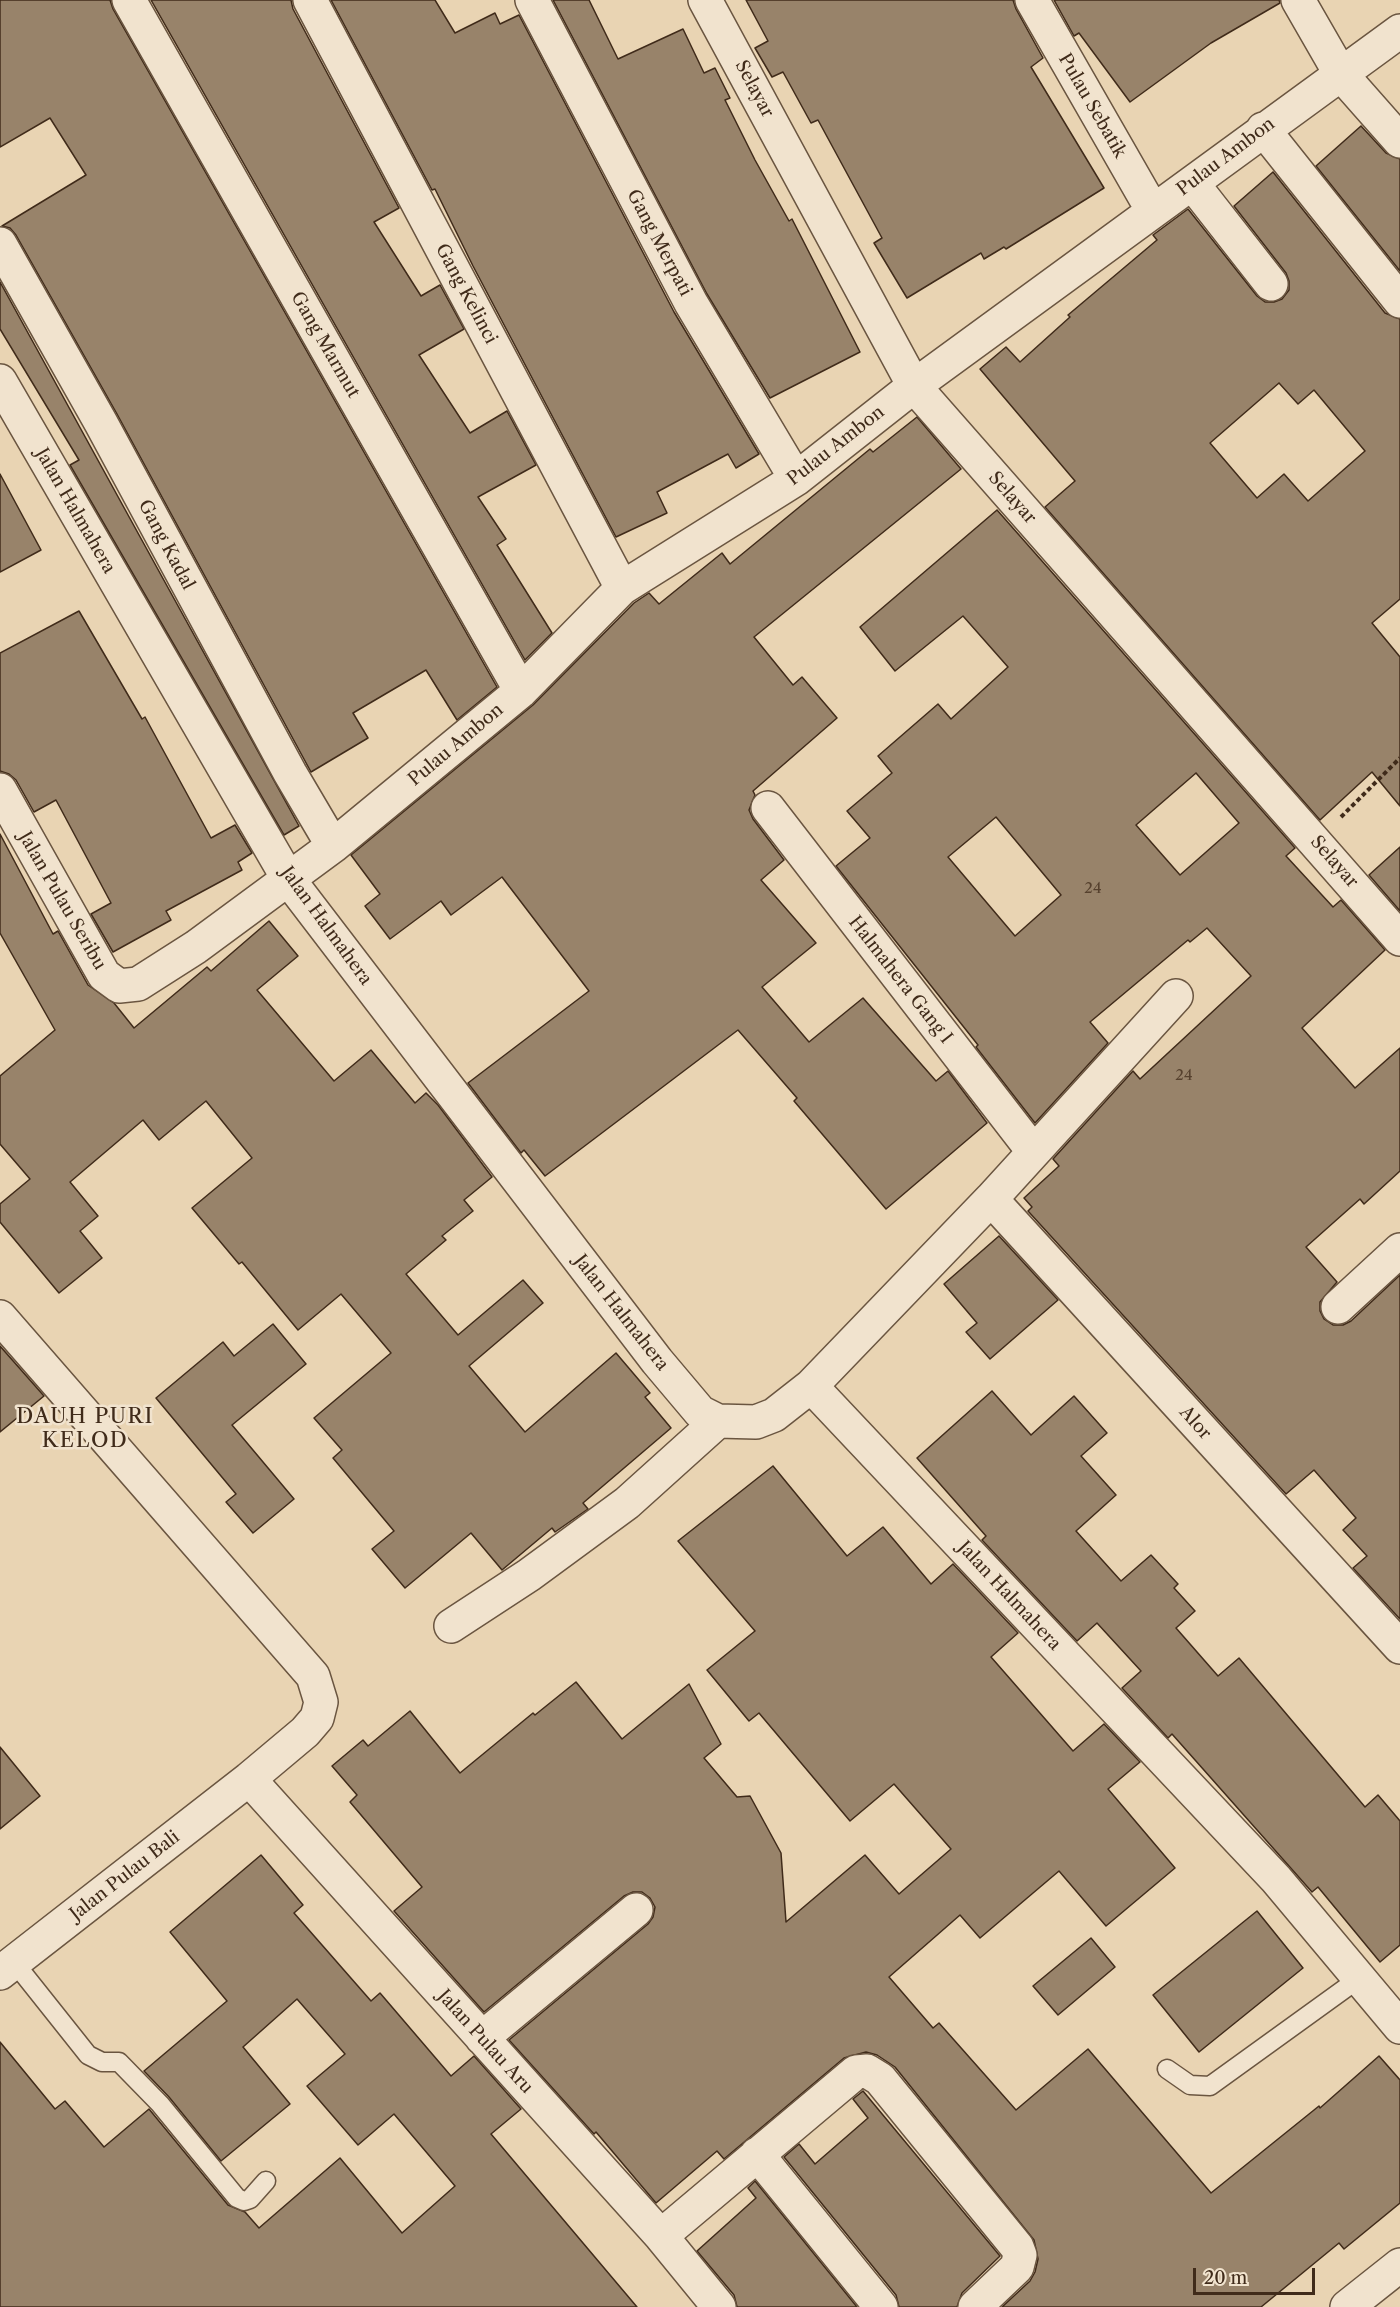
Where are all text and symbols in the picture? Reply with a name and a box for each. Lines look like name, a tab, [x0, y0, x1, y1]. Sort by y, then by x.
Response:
street label: Pulau Sebatik	[1053, 50, 1131, 162]
street label: Selayar	[730, 57, 778, 121]
street label: Pulau Ambon	[1173, 113, 1279, 201]
street label: Gang Merpati	[622, 186, 696, 300]
street label: Gang Kelinci	[431, 240, 501, 348]
street label: Gang Marmut	[286, 288, 364, 402]
street label: Pulau Ambon	[783, 401, 889, 491]
street label: Jalan Halmahera	[30, 444, 120, 578]
street label: Selayar	[984, 468, 1040, 528]
street label: Gang Kadal	[133, 496, 199, 594]
street label: Pulau Ambon	[404, 699, 508, 791]
street label: Jalan Pulau Seribu	[14, 828, 110, 974]
street label: Selayar	[1306, 832, 1362, 892]
street label: Jalan Halmahera	[276, 863, 376, 989]
house number: 24	[1084, 880, 1102, 898]
street label: Halmahera Gang I	[844, 912, 956, 1048]
house number: 24	[1175, 1067, 1193, 1085]
street label: Jalan Halmahera	[569, 1251, 673, 1375]
street label: Alor	[1174, 1402, 1216, 1444]
district label: DAUH PURI KELOD	[16, 1404, 154, 1454]
street label: Jalan Halmahera	[953, 1537, 1065, 1655]
street label: Jalan Pulau Bali	[66, 1827, 184, 1925]
street label: Jalan Pulau Aru	[433, 1986, 537, 2098]
scale bar	[1196, 2256, 1318, 2294]
text: 20 m	[1204, 2267, 1247, 2289]

